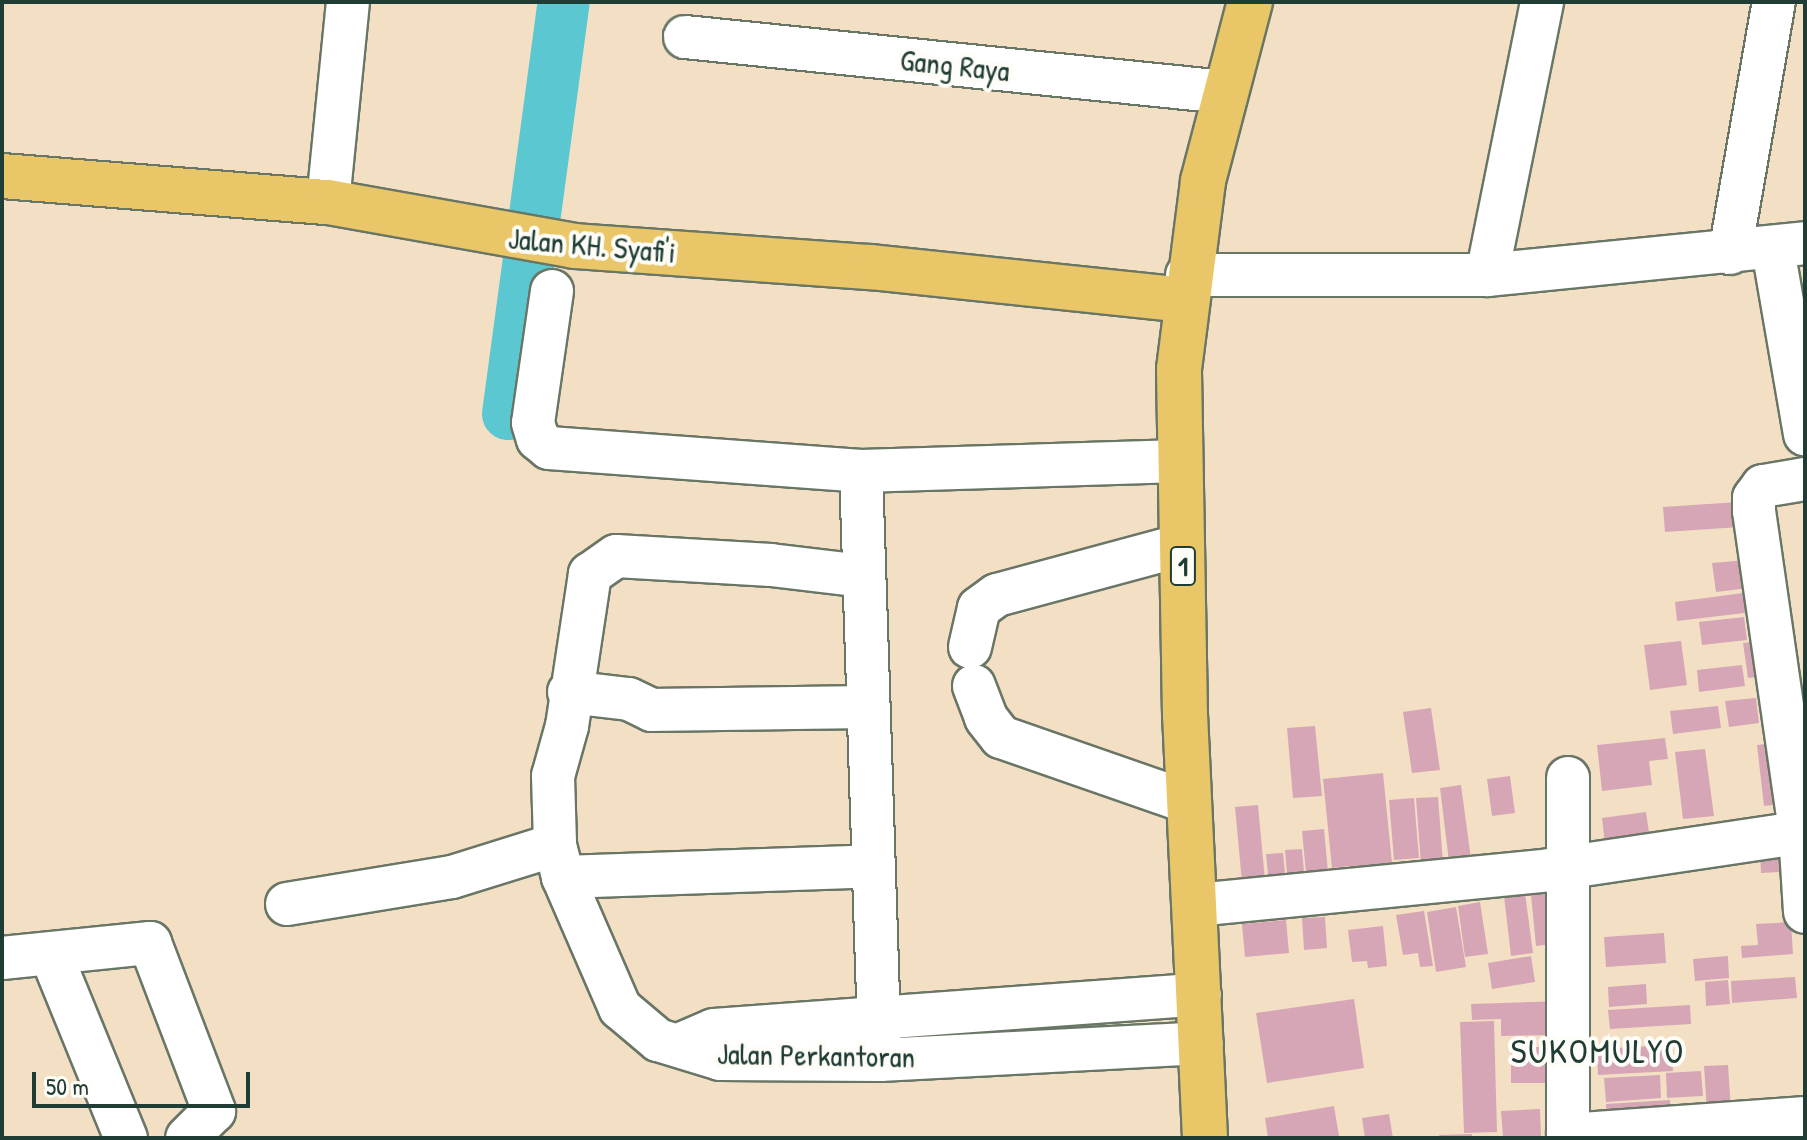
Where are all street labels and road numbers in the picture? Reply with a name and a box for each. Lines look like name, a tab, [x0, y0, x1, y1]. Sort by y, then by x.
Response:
street label: Gang Raya	[899, 41, 1011, 89]
street label: Jalan KH. Syafi'i	[507, 220, 677, 270]
road number: 1	[1169, 542, 1197, 590]
street label: Jalan Perkantoran	[717, 1035, 915, 1075]

